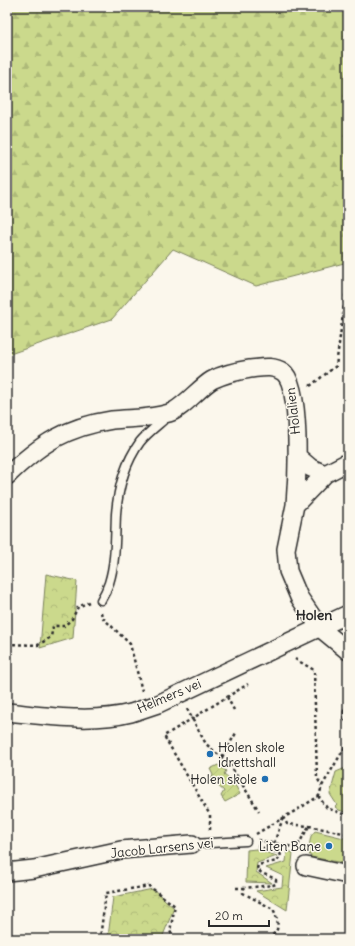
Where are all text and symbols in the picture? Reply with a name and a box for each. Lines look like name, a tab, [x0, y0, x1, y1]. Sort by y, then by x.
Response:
street label: Holalien	[282, 386, 304, 436]
district label: Holen	[296, 606, 332, 624]
street label: Helmers vei	[134, 675, 204, 717]
place label: Holen skole idrettshall	[218, 739, 285, 771]
marker: Holen skole idrettshall	[205, 749, 215, 759]
place label: Holen skole	[190, 771, 257, 788]
marker: Holen skole	[260, 774, 270, 784]
street label: Jacob Larsens vei	[110, 834, 214, 862]
place label: Liten Bane	[259, 838, 321, 855]
marker: Liten Bane	[324, 841, 334, 851]
scale bar	[209, 902, 269, 928]
text: 20 m	[215, 908, 243, 923]

